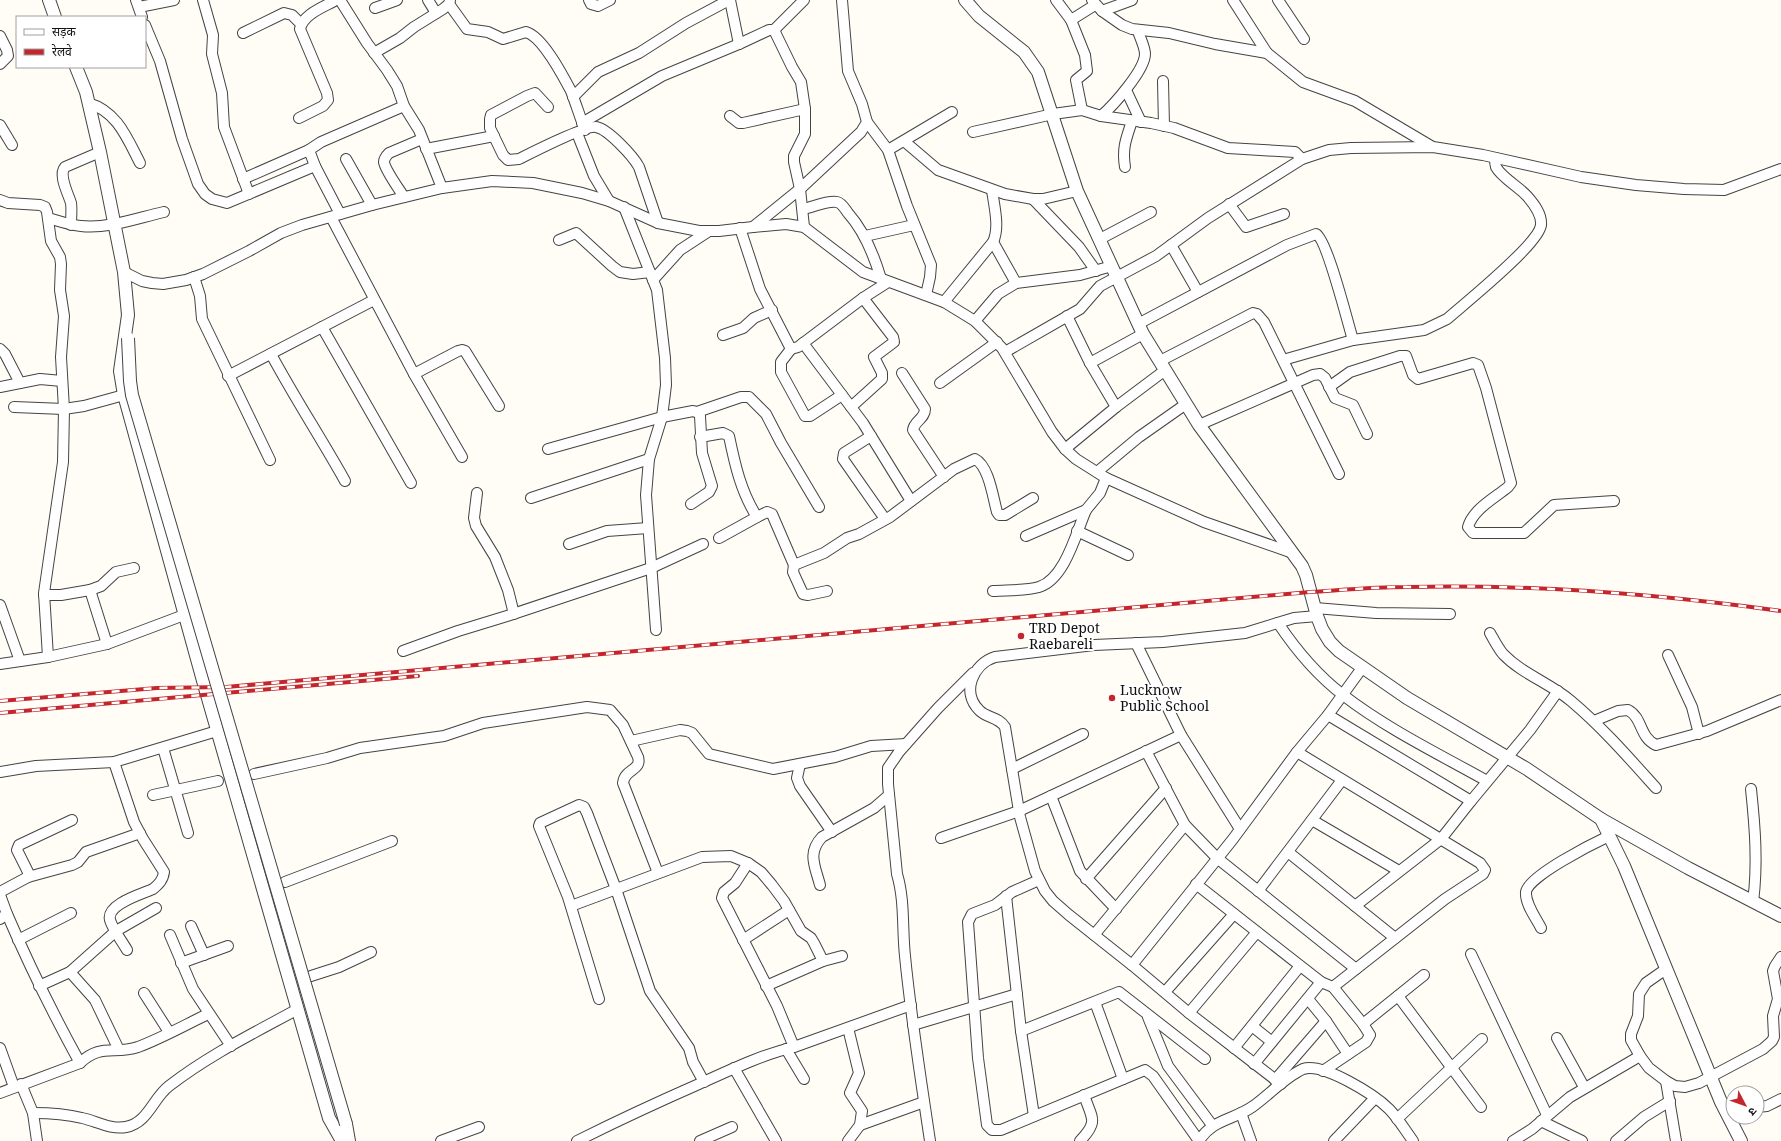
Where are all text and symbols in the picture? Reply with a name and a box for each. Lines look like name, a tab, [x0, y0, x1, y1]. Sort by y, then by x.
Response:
legend	[16, 16, 146, 68]
text: सड़क	[52, 23, 77, 40]
text: रेलवे	[52, 43, 72, 60]
place label: TRD Depot Raebareli	[1029, 618, 1100, 653]
marker: TRD Depot Raebareli	[1016, 631, 1026, 641]
place label: Lucknow Public School	[1120, 680, 1210, 715]
marker: Lucknow Public School	[1107, 693, 1117, 703]
north arrow	[1725, 1085, 1765, 1125]
text: उ	[1745, 1105, 1761, 1120]

